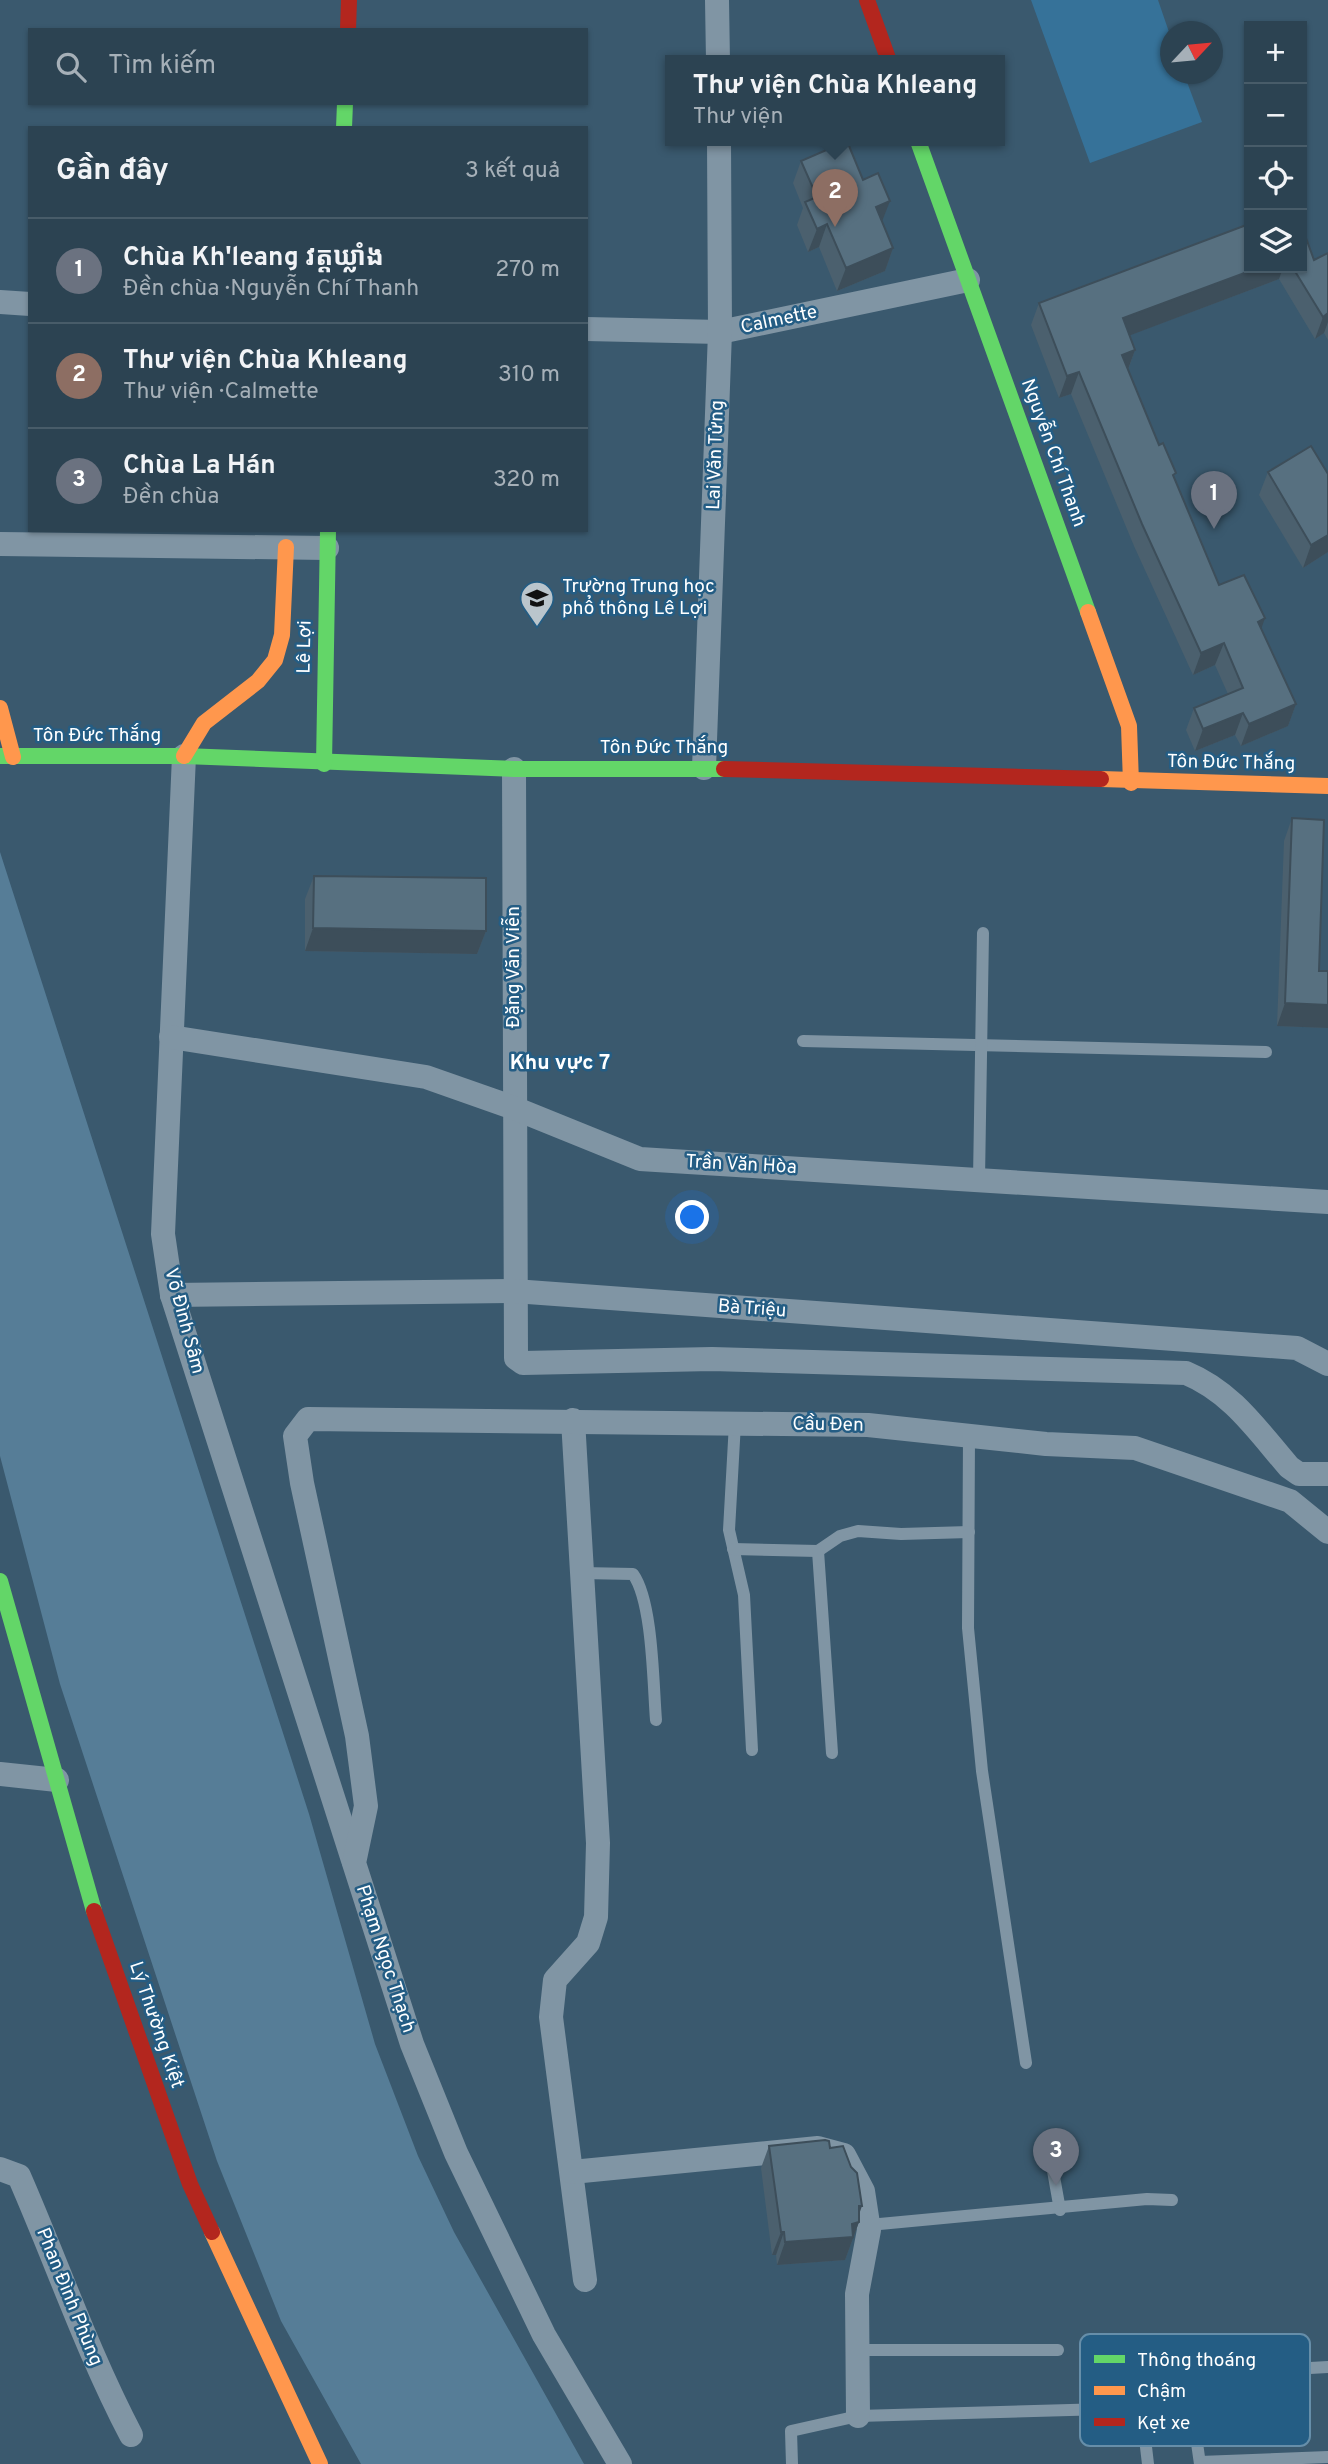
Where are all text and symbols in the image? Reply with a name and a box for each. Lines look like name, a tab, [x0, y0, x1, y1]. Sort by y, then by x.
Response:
north arrow	[1160, 21, 1223, 84]
map controls	[1244, 21, 1307, 273]
button: +	[1244, 21, 1307, 84]
search box	[28, 28, 588, 105]
icon: search	[52, 48, 90, 86]
text: Tìm kiếm	[108, 50, 216, 83]
popup	[665, 55, 1005, 146]
text: Thư viện Chùa Khleang	[693, 70, 977, 103]
button: −	[1244, 84, 1307, 147]
text: Thư viện	[693, 103, 783, 132]
button: locate	[1244, 147, 1307, 210]
text: Gần đây	[56, 153, 169, 190]
text: 3 kết quả	[465, 157, 560, 186]
pin: 2	[812, 169, 858, 227]
button: layers	[1244, 210, 1307, 273]
text: Chùa Kh'leang វត្តឃ្លាំង	[123, 242, 384, 275]
text: 1	[74, 256, 84, 285]
text: 270 m	[495, 256, 560, 285]
text: Đền chùa · Nguyễn Chí Thanh	[123, 275, 419, 304]
street label: Calmette	[738, 300, 820, 340]
text: Thư viện Chùa Khleang	[123, 345, 408, 378]
text: 2	[72, 361, 86, 390]
text: 310 m	[498, 361, 560, 390]
street label: Nguyễn Chí Thanh	[1015, 375, 1092, 530]
text: Thư viện · Calmette	[123, 378, 319, 407]
street label: Lai Văn Tửng	[702, 400, 730, 510]
text: Chùa La Hán	[123, 450, 276, 483]
text: 3	[72, 466, 86, 495]
text: 320 m	[493, 466, 560, 495]
pin: 1	[1191, 471, 1237, 529]
text: Đền chùa	[123, 483, 219, 512]
place label: Trường Trung học phổ thông Lê Lợi	[562, 575, 715, 621]
school or university icon: Trường Trung học phổ thông Lê Lợi	[518, 579, 556, 628]
street label: Lê Lợi	[293, 620, 317, 674]
street label: Tôn Đức Thắng	[33, 723, 161, 748]
street label: Tôn Đức Thắng	[600, 735, 728, 760]
street label: Tôn Đức Thắng	[1167, 749, 1295, 776]
street label: Đặng Văn Viễn	[501, 906, 526, 1028]
district label: Khu vực 7	[510, 1050, 610, 1077]
street label: Trần Văn Hòa	[685, 1150, 797, 1180]
your location	[675, 1200, 709, 1234]
street label: Võ Đình Sâm	[158, 1265, 210, 1377]
street label: Bà Triệu	[717, 1295, 787, 1323]
street label: Cầu Đen	[792, 1412, 864, 1438]
street label: Phạm Ngọc Thạch	[350, 1882, 420, 2036]
street label: Lý Thường Kiệt	[123, 1958, 189, 2092]
pin: 3	[1033, 2128, 1079, 2186]
street label: Phan Đình Phùng	[30, 2224, 108, 2370]
legend	[1080, 2334, 1310, 2446]
text: Thông thoáng	[1137, 2349, 1256, 2373]
text: Chậm	[1137, 2380, 1186, 2404]
text: Kẹt xe	[1137, 2412, 1190, 2436]

